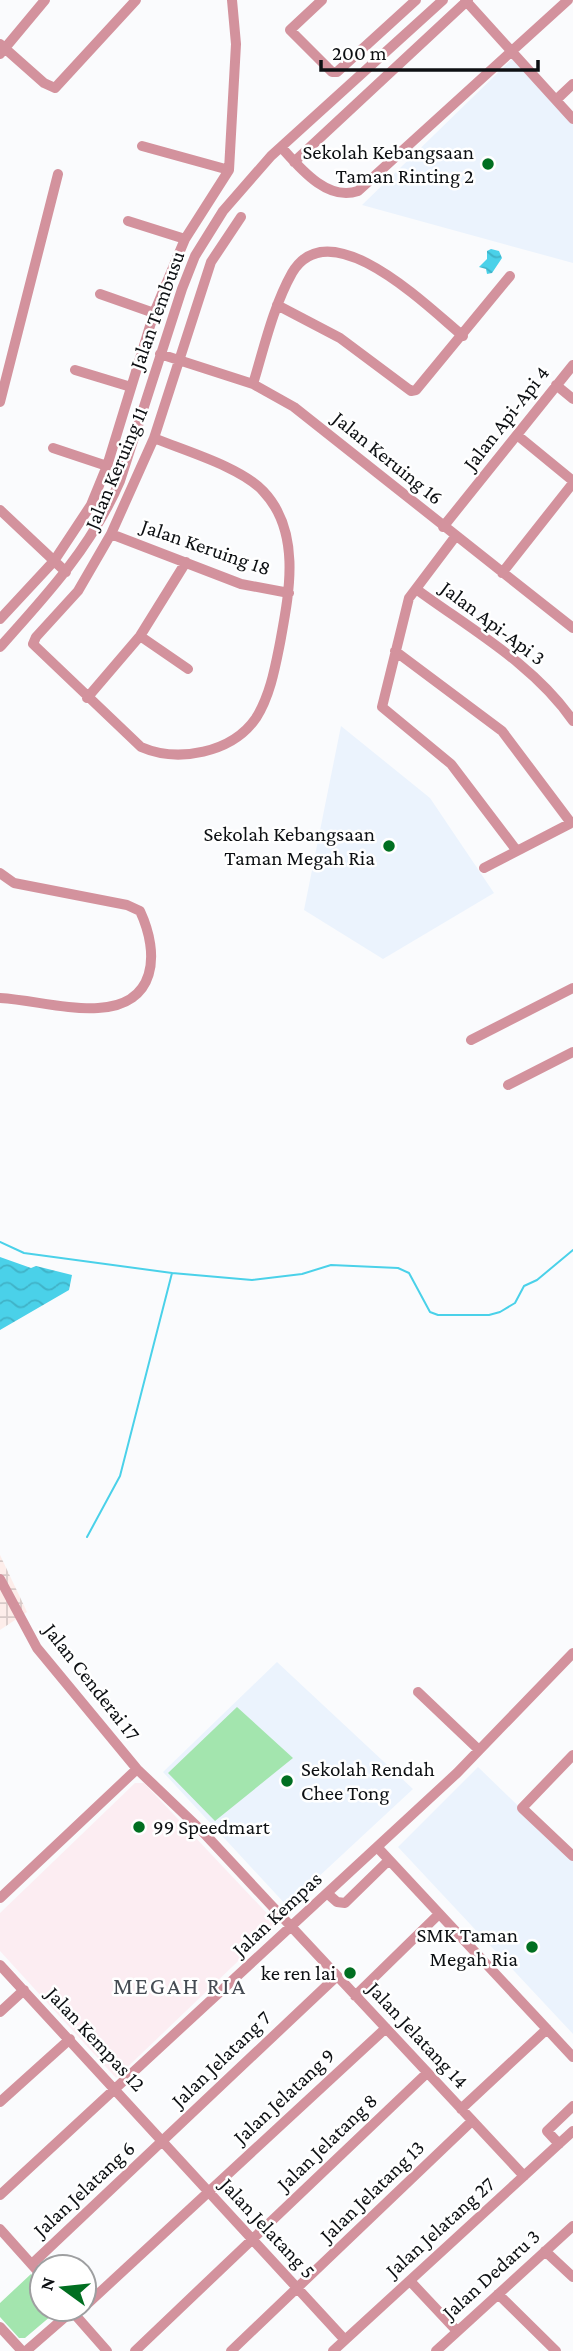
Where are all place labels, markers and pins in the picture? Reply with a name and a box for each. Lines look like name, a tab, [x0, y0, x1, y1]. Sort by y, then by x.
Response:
place label: Sekolah Kebangsaan Taman Rinting 2	[302, 140, 474, 188]
marker: Sekolah Kebangsaan Taman Rinting 2	[480, 156, 496, 172]
place label: Sekolah Kebangsaan Taman Megah Ria	[203, 822, 375, 870]
marker: Sekolah Kebangsaan Taman Megah Ria	[381, 838, 397, 854]
place label: Sekolah Rendah Chee Tong	[301, 1757, 435, 1805]
marker: Sekolah Rendah Chee Tong	[279, 1773, 295, 1789]
place label: 99 Speedmart	[153, 1815, 271, 1839]
marker: 99 Speedmart	[131, 1819, 147, 1835]
place label: SMK Taman Megah Ria	[416, 1923, 518, 1971]
marker: SMK Taman Megah Ria	[524, 1939, 540, 1955]
place label: ke ren lai	[261, 1961, 336, 1985]
marker: ke ren lai	[342, 1965, 358, 1981]

